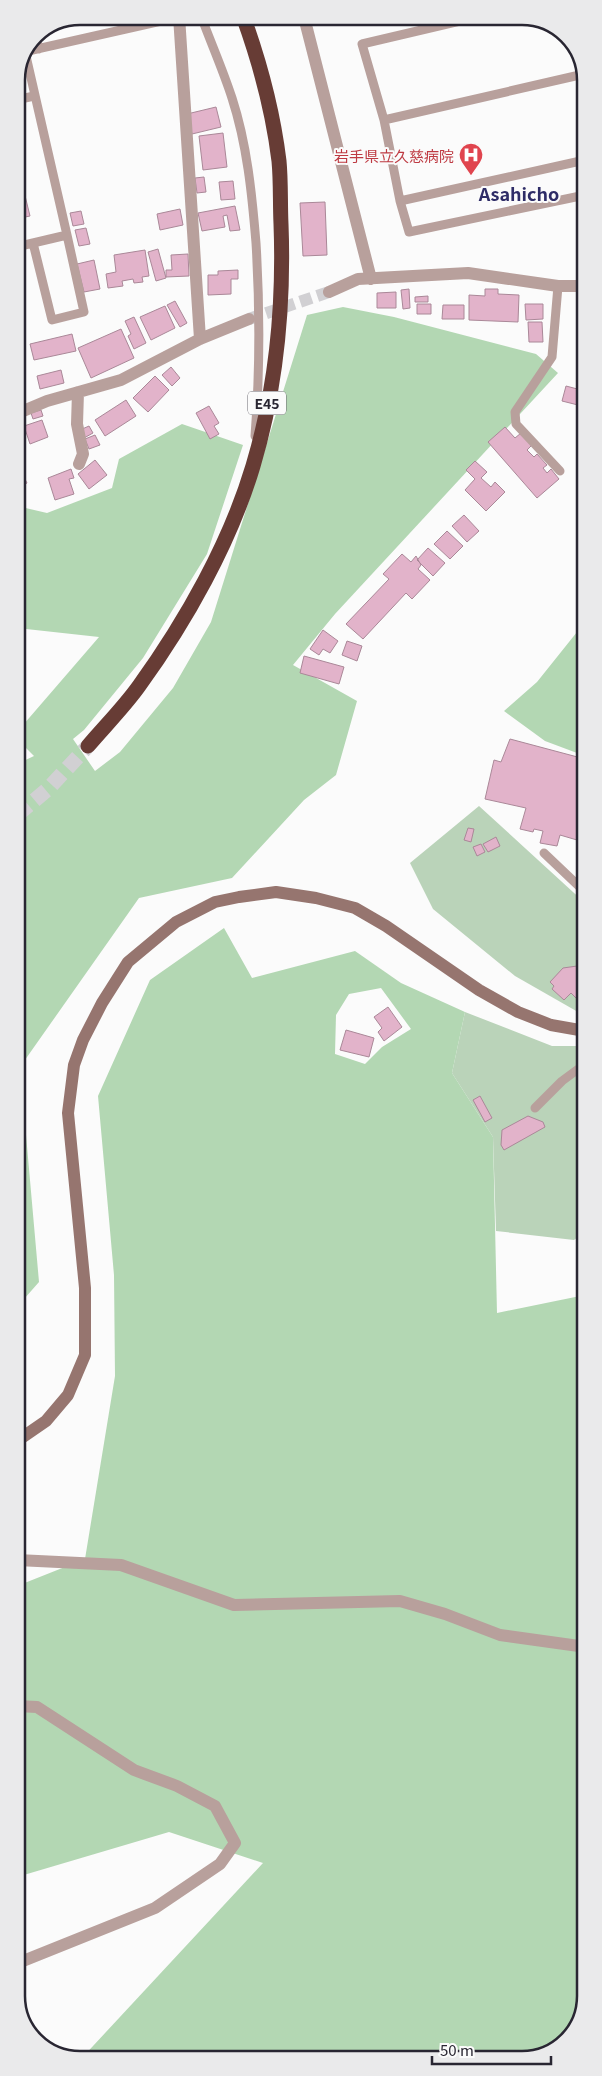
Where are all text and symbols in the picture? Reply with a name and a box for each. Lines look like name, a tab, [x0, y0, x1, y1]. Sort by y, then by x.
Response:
hospital icon: 岩手県立久慈病院	[458, 142, 484, 176]
place label: 岩手県立久慈病院	[334, 145, 454, 166]
district label: Asahicho	[478, 180, 559, 206]
road number: E45	[248, 392, 286, 414]
scale bar	[432, 2034, 551, 2066]
text: 50 m	[440, 2039, 474, 2060]

